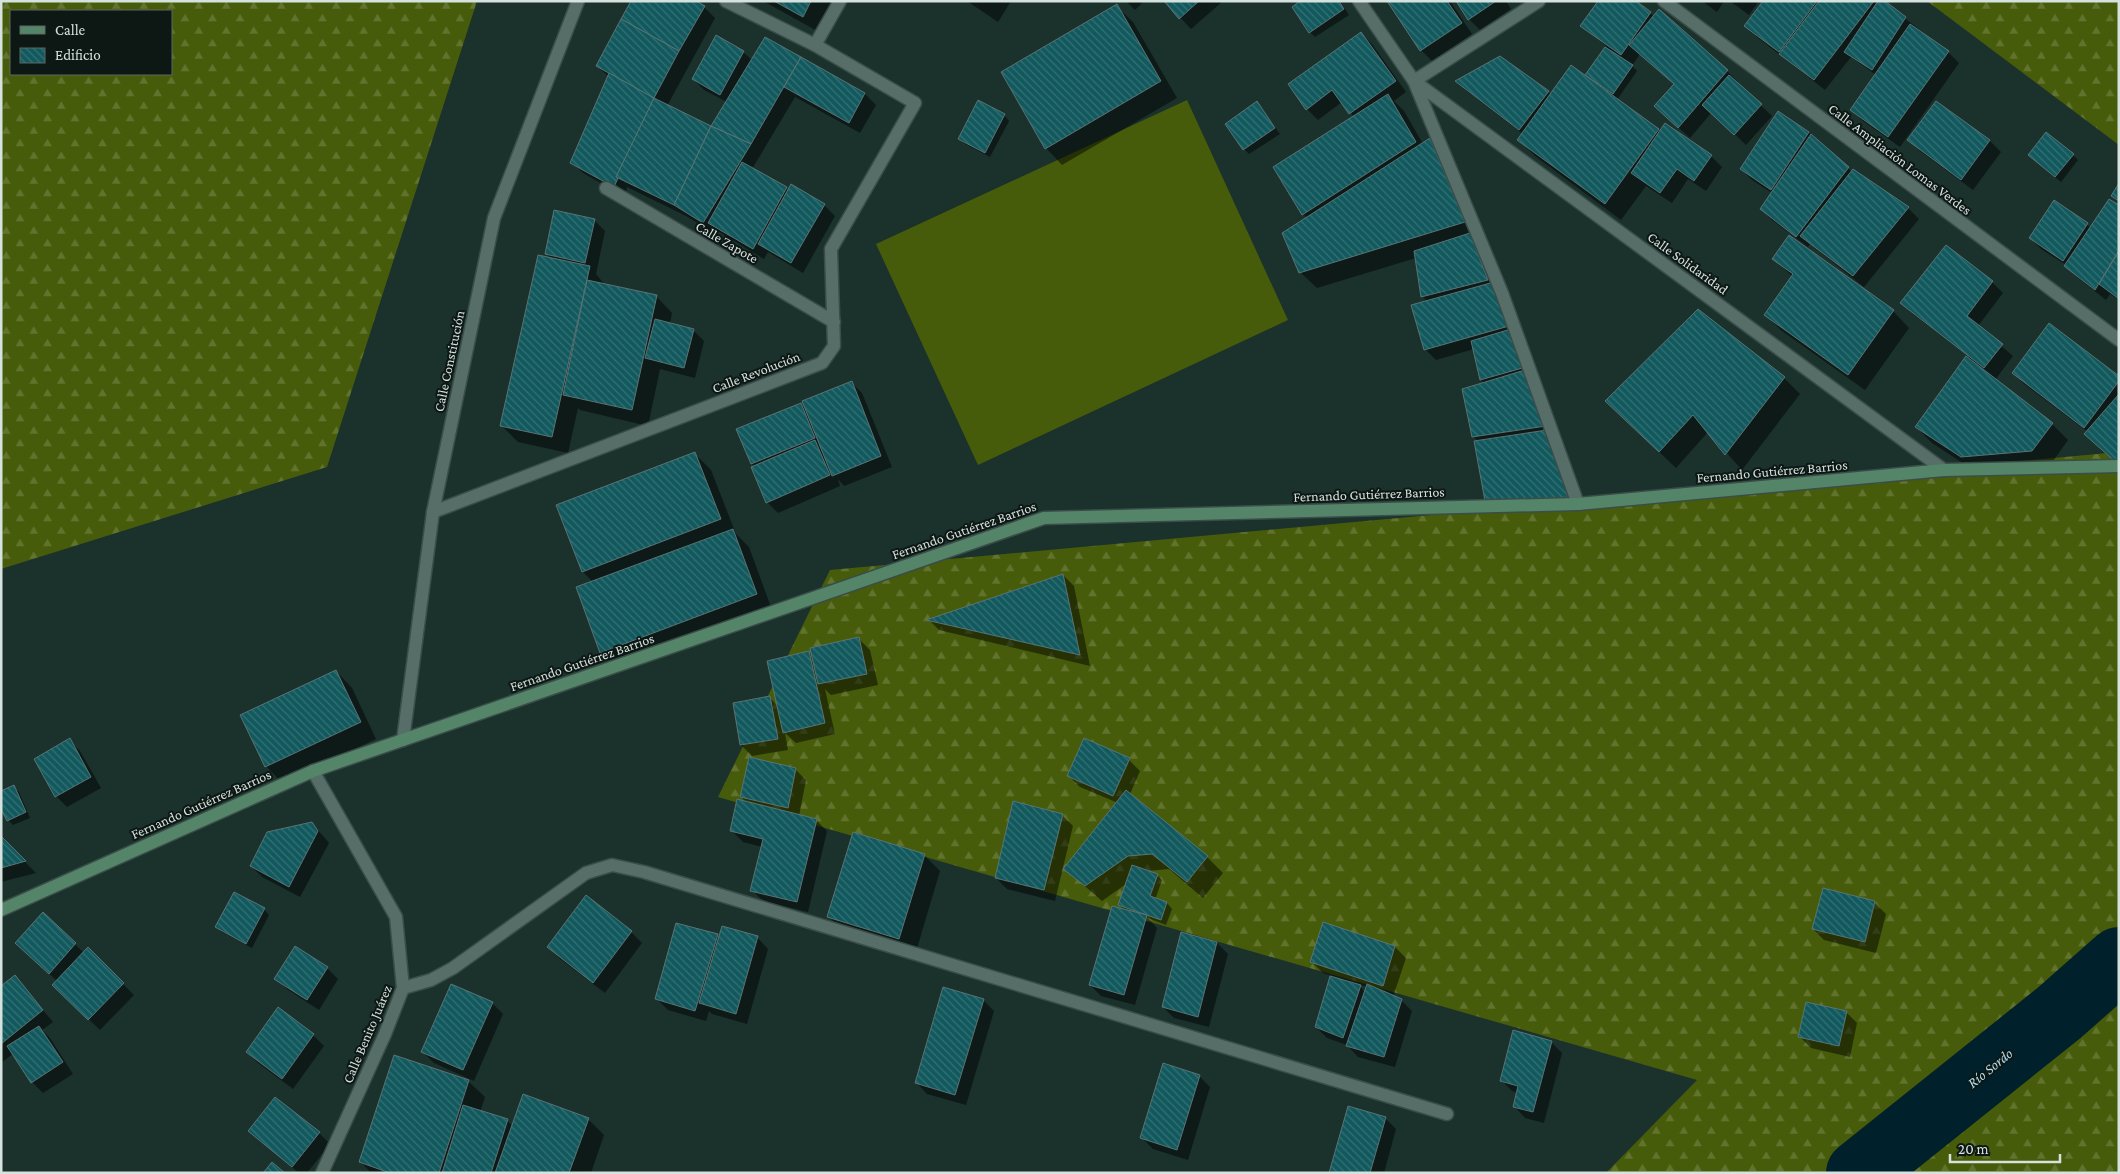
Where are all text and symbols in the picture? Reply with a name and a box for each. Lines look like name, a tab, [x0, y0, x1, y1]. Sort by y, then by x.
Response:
legend	[10, 10, 172, 75]
text: Calle	[55, 22, 86, 38]
text: Edificio	[55, 47, 101, 63]
street label: Calle Ampliación Lomas Verdes	[1825, 100, 1975, 218]
street label: Calle Zapote	[693, 218, 761, 266]
street label: Calle Solidaridad	[1645, 229, 1732, 298]
street label: Calle Constitución	[430, 308, 468, 413]
street label: Calle Revolución	[710, 348, 803, 396]
street label: Fernando Gutiérrez Barrios	[1696, 456, 1848, 486]
street label: Fernando Gutiérrez Barrios	[1293, 483, 1445, 505]
street label: Fernando Gutiérrez Barrios	[890, 498, 1038, 562]
street label: Fernando Gutiérrez Barrios	[508, 630, 656, 694]
street label: Fernando Gutiérrez Barrios	[129, 766, 273, 842]
street label: Calle Benito Juárez	[339, 983, 395, 1085]
water label: Río Sordo	[1964, 1045, 2016, 1091]
scale bar	[1950, 1132, 2060, 1164]
text: 20 m	[1958, 1141, 1989, 1157]

